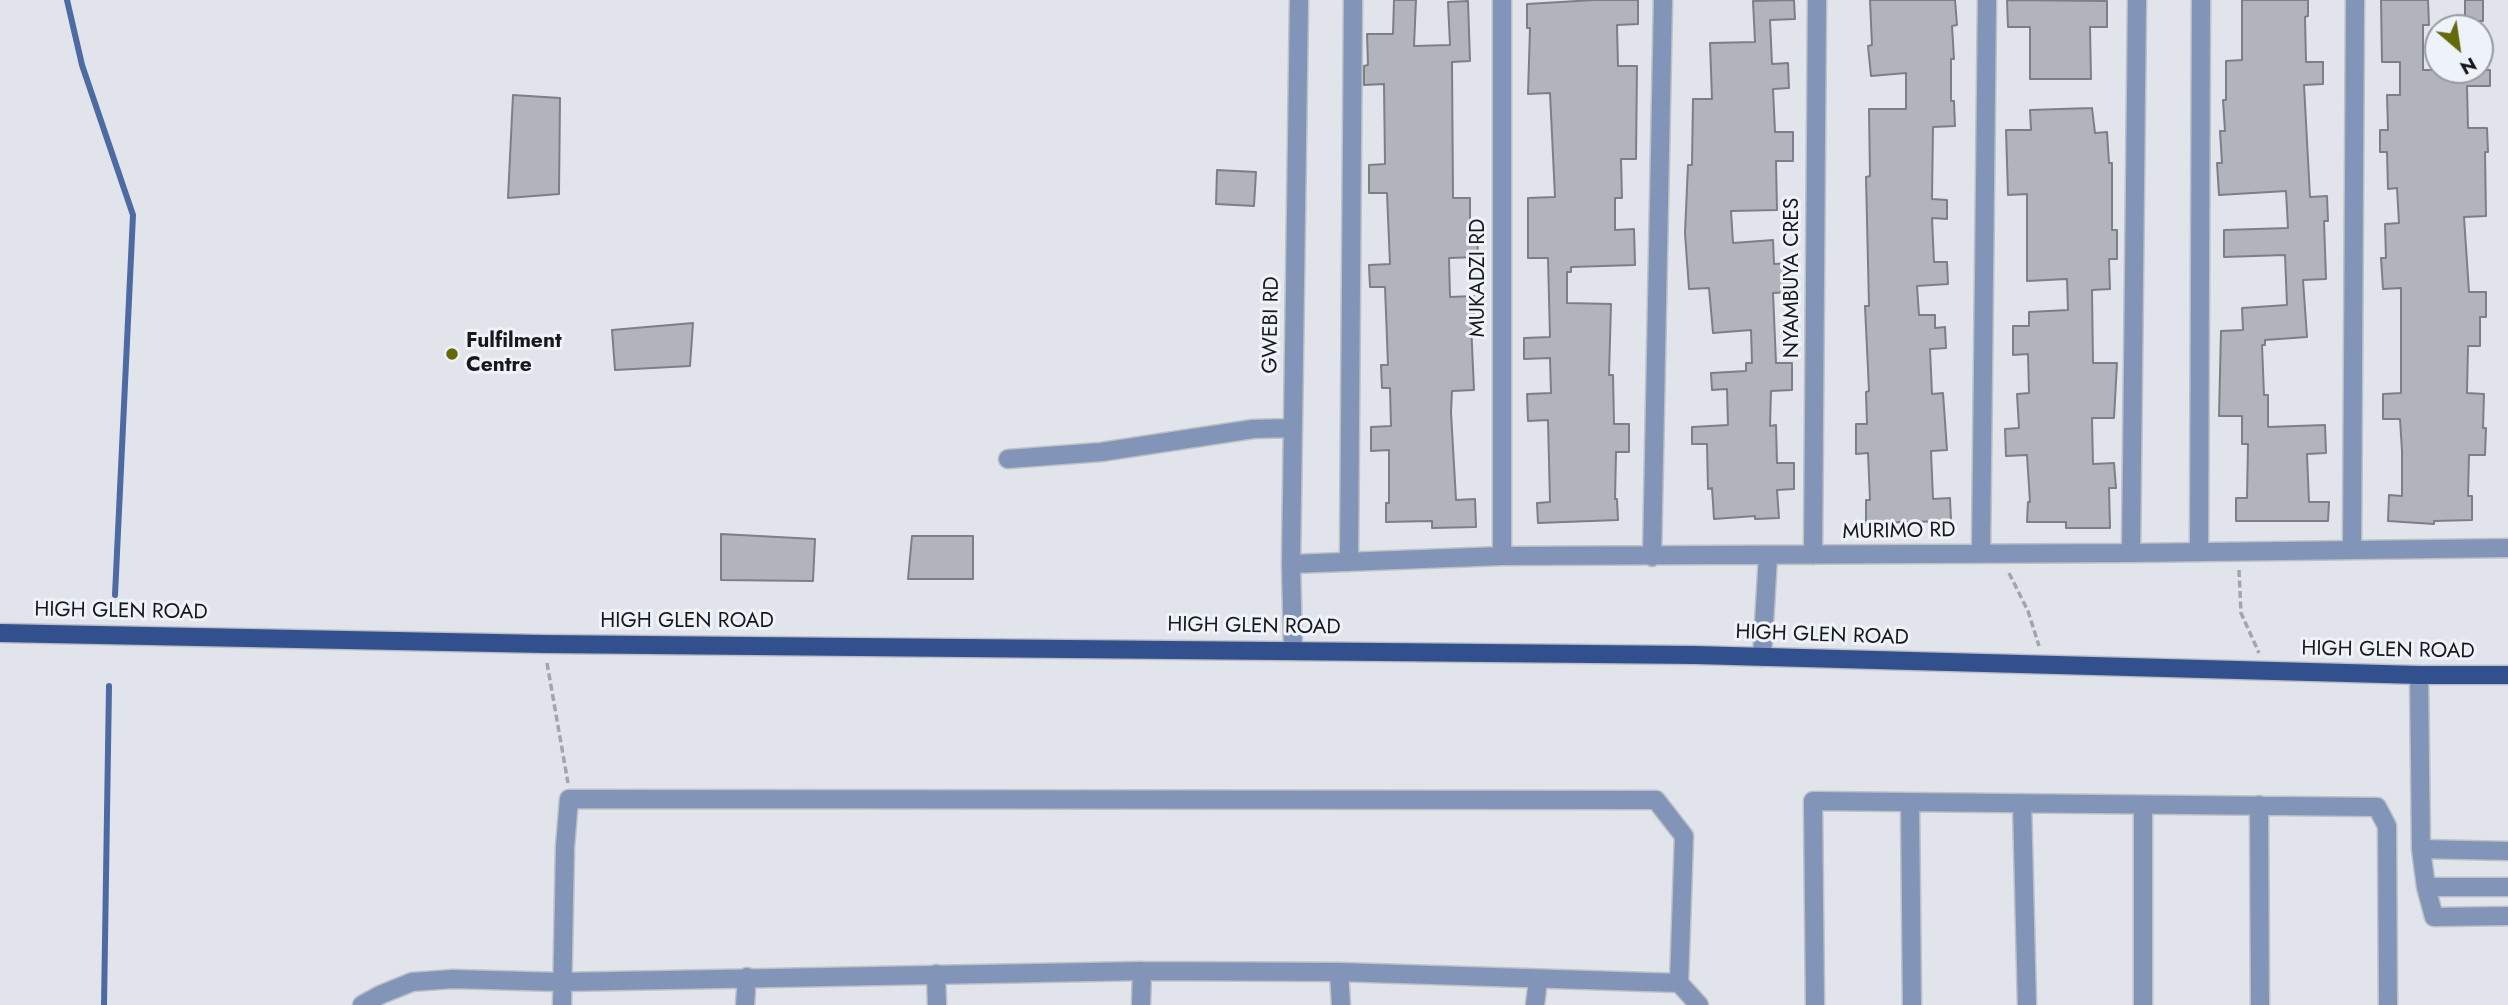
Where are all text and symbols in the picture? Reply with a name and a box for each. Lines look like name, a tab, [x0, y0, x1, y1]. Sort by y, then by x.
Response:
north arrow	[2424, 14, 2494, 84]
text: N	[2455, 51, 2482, 82]
street label: NYAMBUYA CRES	[1780, 198, 1806, 358]
street label: MUKADZI RD	[1466, 219, 1492, 337]
street label: GWEBI RD	[1259, 276, 1285, 374]
place label: Fulfilment Centre	[466, 329, 562, 379]
marker: Fulfilment Centre	[444, 346, 460, 362]
street label: MURIMO RD	[1842, 518, 1956, 546]
street label: HIGH GLEN ROAD	[34, 598, 208, 626]
street label: HIGH GLEN ROAD	[600, 609, 774, 635]
street label: HIGH GLEN ROAD	[1167, 613, 1341, 641]
street label: HIGH GLEN ROAD	[1735, 620, 1909, 652]
street label: HIGH GLEN ROAD	[2301, 637, 2475, 665]

